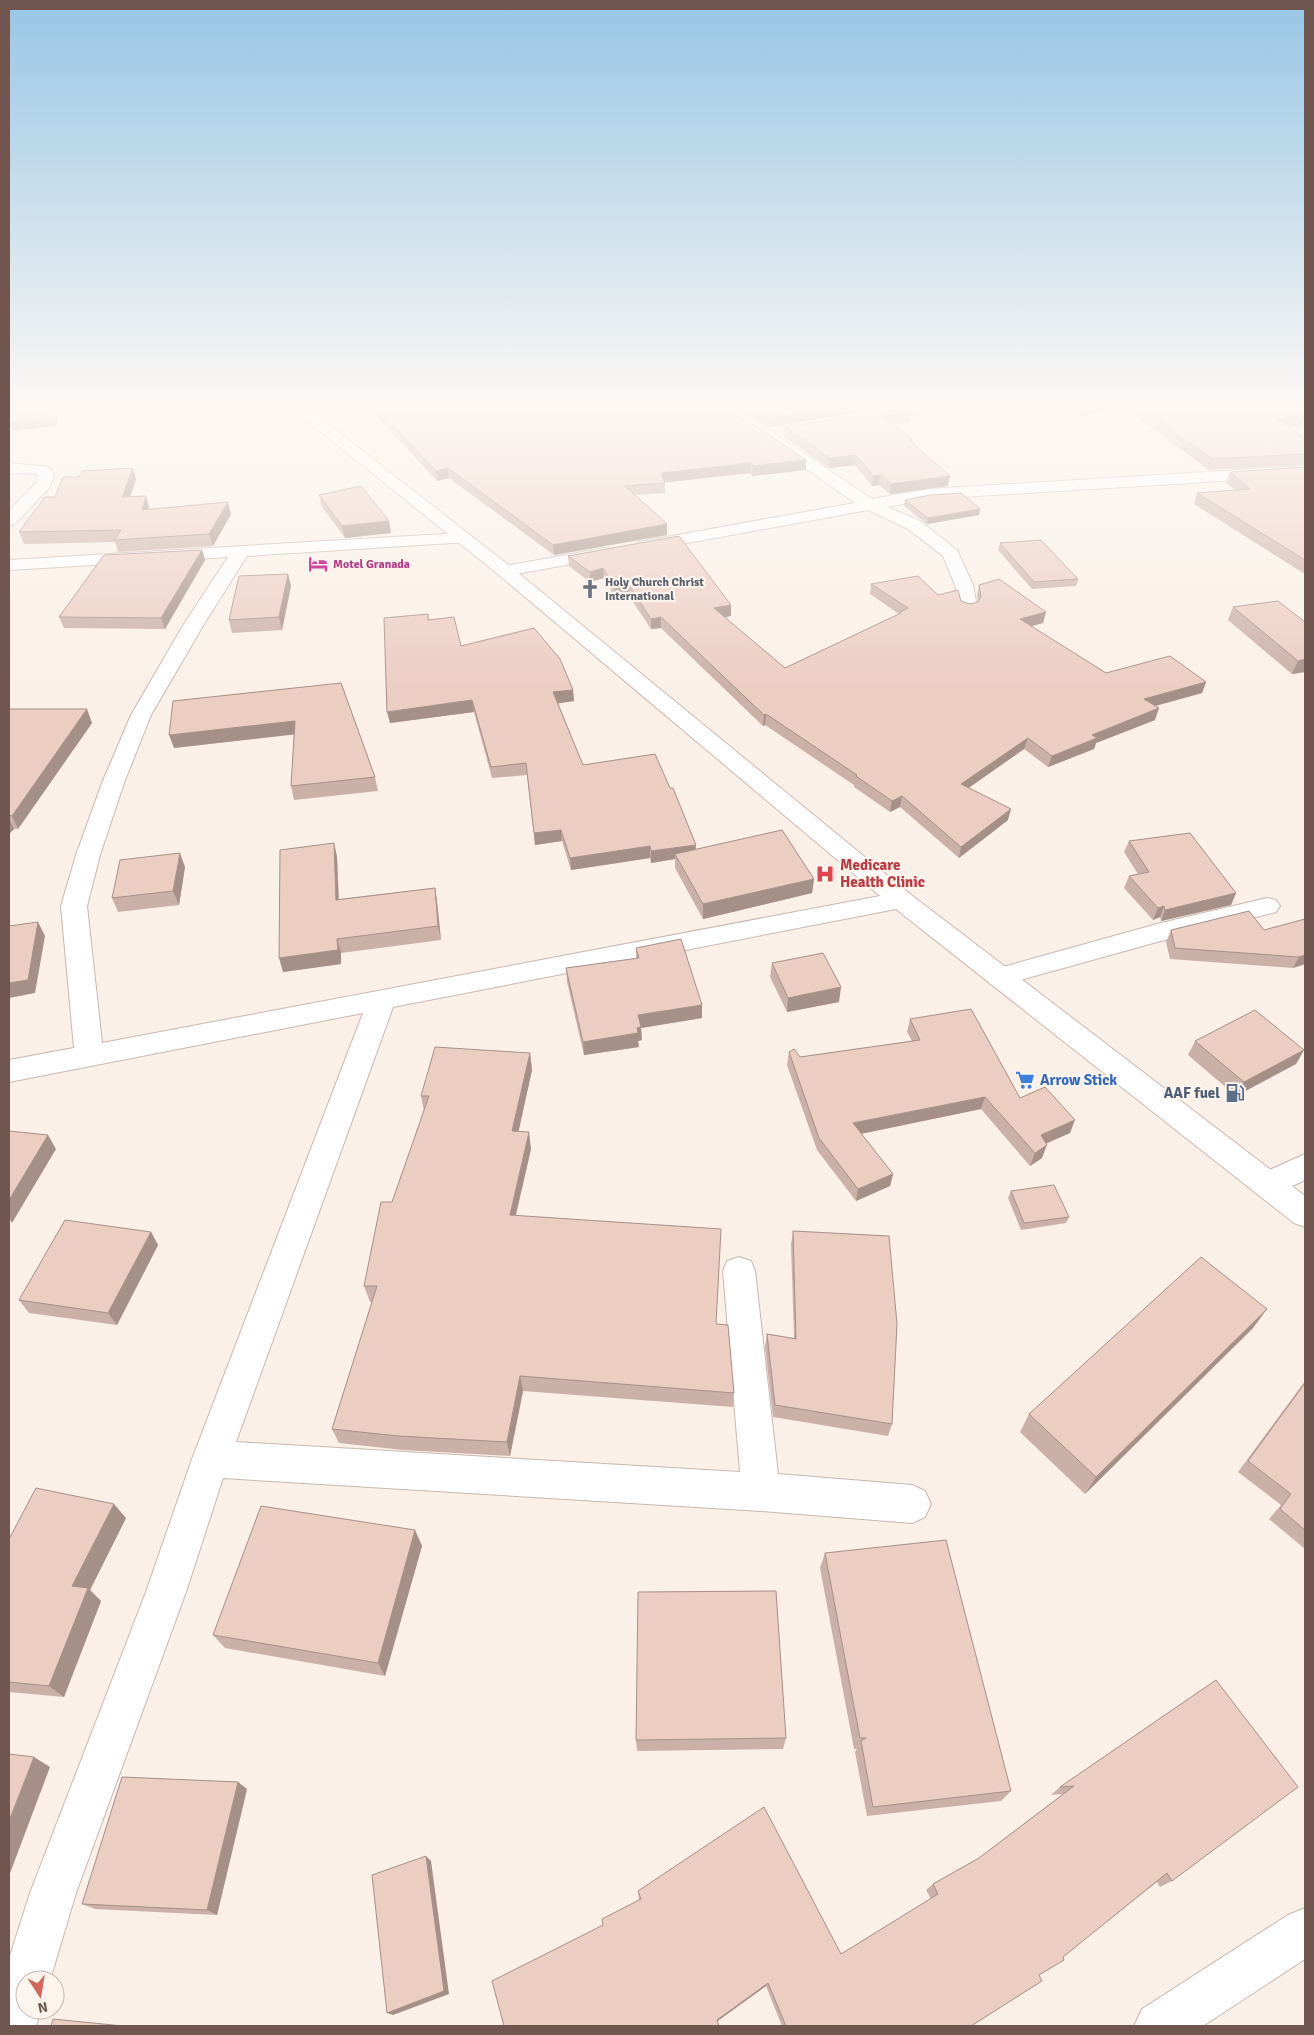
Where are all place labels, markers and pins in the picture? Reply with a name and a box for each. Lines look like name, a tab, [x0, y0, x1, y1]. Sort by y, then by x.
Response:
hotel icon: Motel Granada	[307, 553, 329, 575]
place label: Motel Granada	[333, 557, 410, 572]
place label: Holy Church Christ International	[605, 575, 704, 604]
church icon: Holy Church Christ International	[579, 578, 601, 600]
place label: Medicare Health Clinic	[840, 856, 925, 891]
hospital icon: Medicare Health Clinic	[814, 863, 836, 885]
supermarket icon: Arrow Stick	[1014, 1069, 1036, 1091]
place label: Arrow Stick	[1040, 1071, 1117, 1089]
fuel station icon: AAF fuel	[1224, 1082, 1246, 1104]
place label: AAF fuel	[1164, 1084, 1220, 1102]

